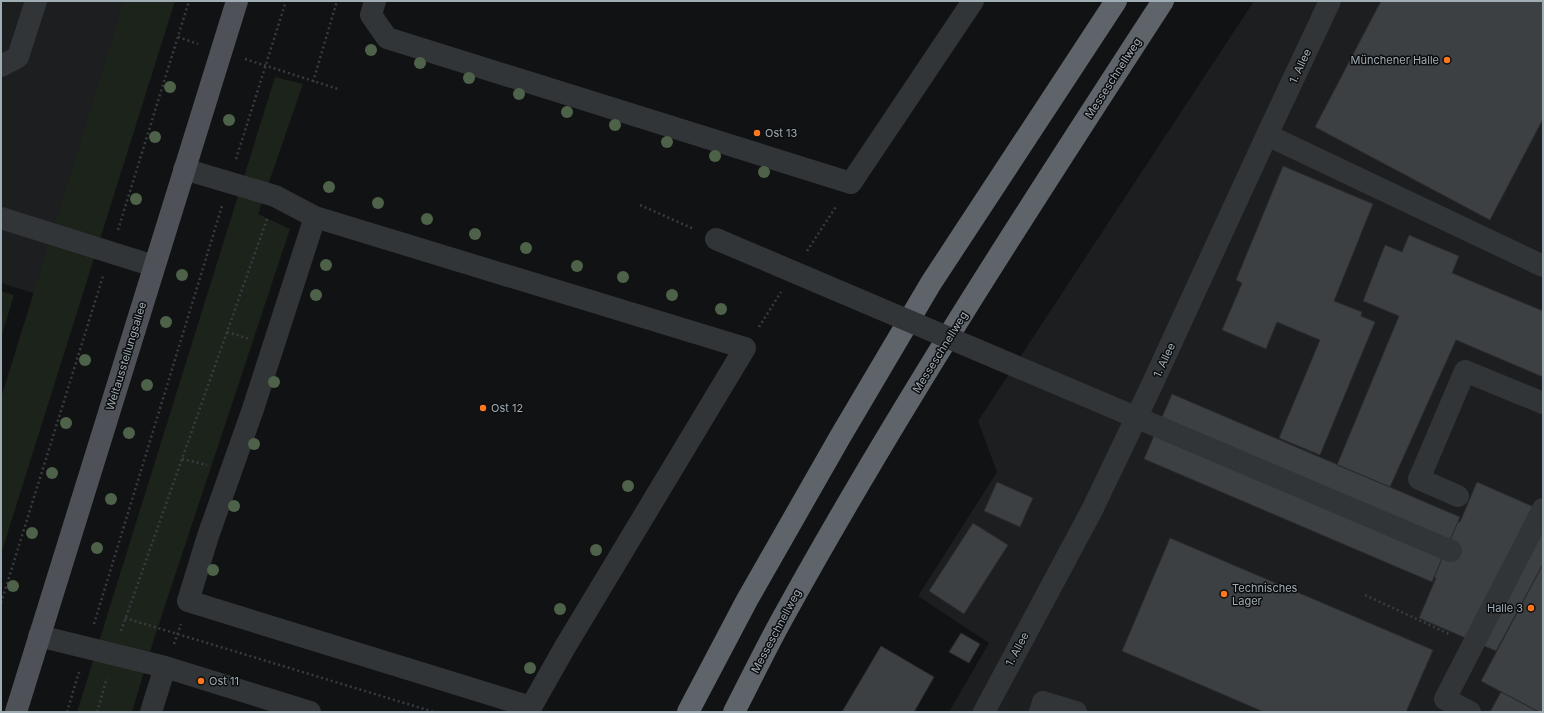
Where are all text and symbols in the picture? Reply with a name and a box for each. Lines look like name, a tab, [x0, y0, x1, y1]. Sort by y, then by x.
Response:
street label: Messeschnellweg	[1082, 35, 1144, 121]
street label: 1. Allee	[1286, 47, 1314, 85]
place label: Münchener Halle	[1351, 53, 1439, 67]
marker: Münchener Halle	[1442, 55, 1452, 65]
place label: Ost 13	[765, 126, 797, 140]
marker: Ost 13	[752, 128, 762, 138]
street label: Weltausstellungsallee	[103, 300, 149, 412]
street label: Messeschnellweg	[909, 309, 971, 395]
street label: 1. Allee	[1150, 341, 1178, 379]
place label: Ost 12	[491, 401, 523, 415]
marker: Ost 12	[478, 403, 488, 413]
place label: Technisches Lager	[1232, 581, 1298, 608]
street label: Messeschnellweg	[748, 587, 804, 675]
marker: Technisches Lager	[1219, 589, 1229, 599]
place label: Halle 3	[1487, 601, 1523, 615]
marker: Halle 3	[1526, 603, 1536, 613]
street label: 1. Allee	[1002, 630, 1032, 668]
place label: Ost 11	[209, 674, 239, 688]
marker: Ost 11	[196, 676, 206, 686]

